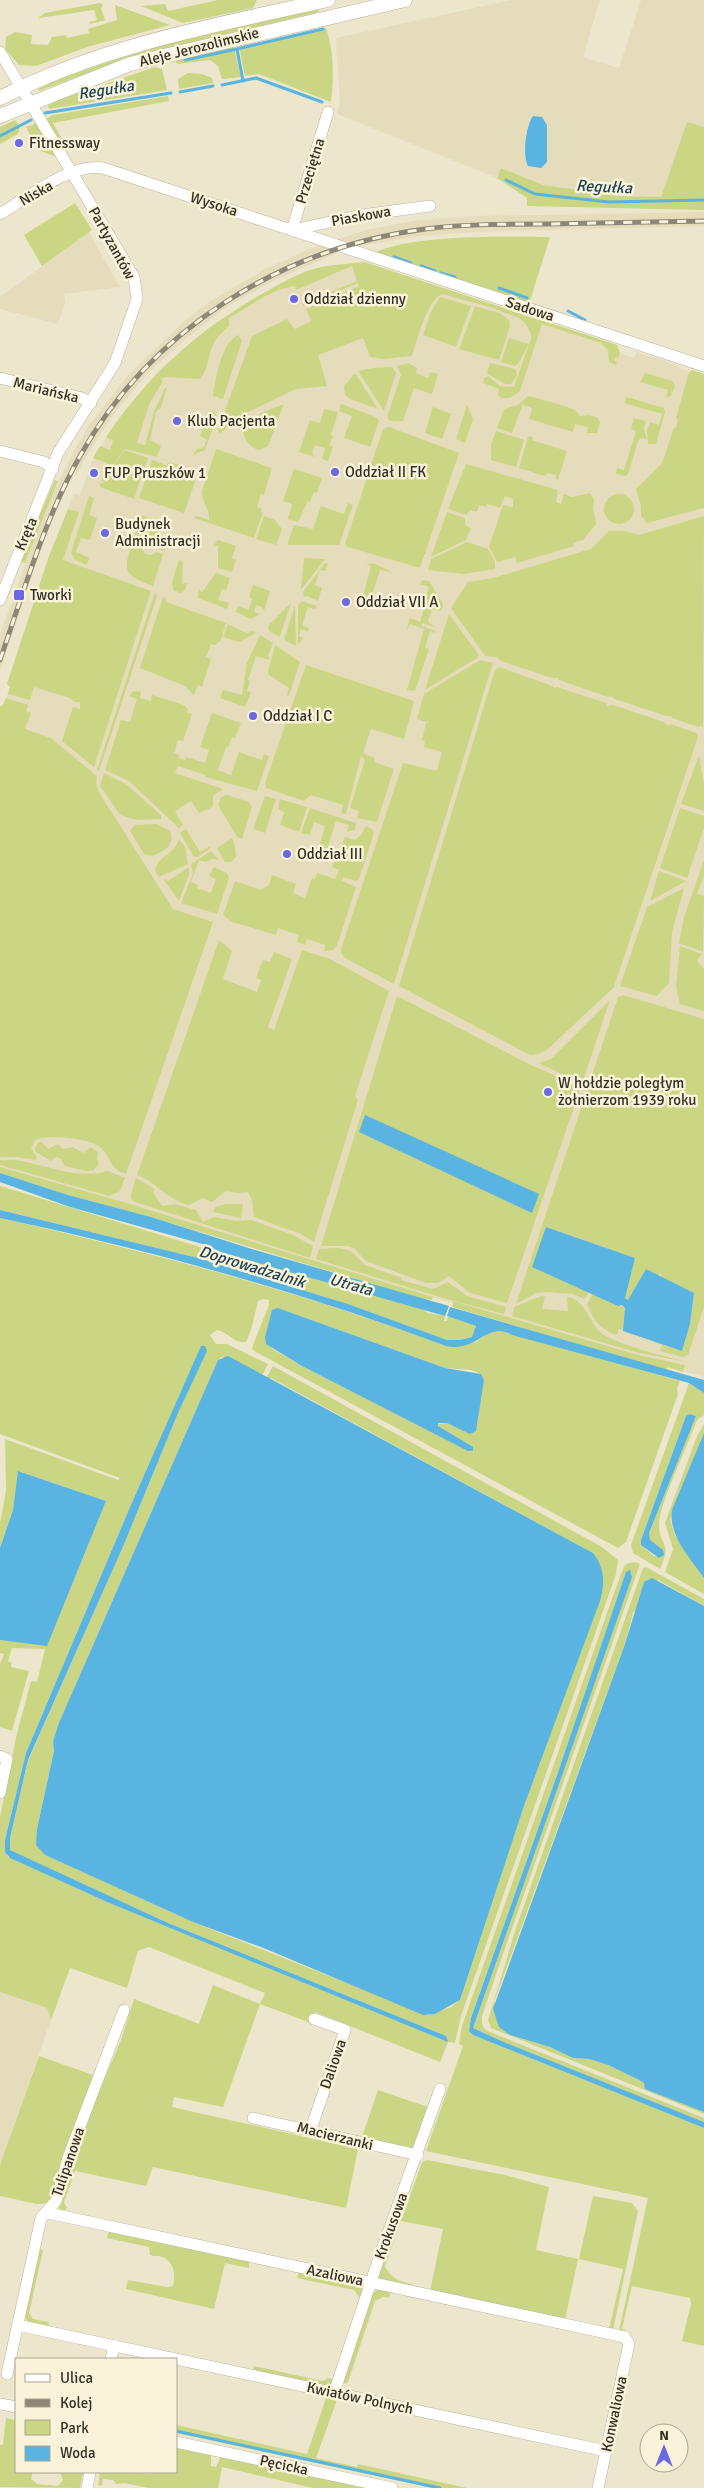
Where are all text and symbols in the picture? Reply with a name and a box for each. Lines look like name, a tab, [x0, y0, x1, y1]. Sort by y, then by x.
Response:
street label: Aleje Jerozolimskie	[137, 23, 261, 71]
water label: Regułka	[77, 76, 136, 104]
place label: Fitnessway	[29, 134, 100, 152]
street label: Przeciętna	[291, 136, 329, 206]
marker: Fitnessway	[13, 137, 25, 149]
street label: Niska	[16, 176, 56, 210]
water label: Regułka	[575, 176, 633, 199]
street label: Wysoka	[188, 188, 240, 220]
street label: Piaskowa	[330, 202, 392, 230]
street label: Partyzantów	[85, 204, 139, 283]
place label: Oddział dzienny	[304, 290, 406, 308]
marker: Oddział dzienny	[288, 293, 300, 305]
street label: Sadowa	[504, 293, 556, 325]
street label: Mariańska	[11, 373, 81, 407]
place label: Klub Pacjenta	[187, 412, 275, 430]
marker: Klub Pacjenta	[171, 415, 183, 427]
place label: Oddział II FK	[345, 463, 426, 481]
place label: FUP Pruszków 1	[104, 464, 206, 482]
marker: Oddział II FK	[329, 466, 341, 478]
marker: FUP Pruszków 1	[88, 467, 100, 479]
street label: Kręta	[11, 515, 41, 553]
place label: Budynek Administracji	[115, 515, 201, 550]
marker: Budynek Administracji	[99, 527, 111, 539]
place label: Tworki	[30, 586, 72, 604]
marker: Tworki	[12, 588, 26, 602]
place label: Oddział VII A	[356, 593, 438, 611]
marker: Oddział VII A	[340, 596, 352, 608]
place label: Oddział I C	[263, 707, 332, 725]
marker: Oddział I C	[247, 710, 259, 722]
place label: Oddział III	[297, 845, 363, 863]
marker: Oddział III	[281, 848, 293, 860]
place label: W hołdzie poległym żołnierzom 1939 roku	[558, 1074, 696, 1109]
marker: W hołdzie poległym żołnierzom 1939 roku	[542, 1086, 554, 1098]
water label: Doprowadzalnik	[197, 1241, 309, 1293]
water label: Utrata	[327, 1269, 376, 1301]
street label: Daliowa	[316, 2037, 350, 2091]
street label: Macierzanki	[295, 2118, 375, 2154]
street label: Tulipanowa	[48, 2125, 88, 2199]
street label: Krokusowa	[371, 2190, 411, 2262]
street label: Azaliowa	[305, 2260, 365, 2290]
legend	[15, 2358, 178, 2473]
text: Ulica	[60, 2369, 93, 2387]
street label: Konwaliowa	[597, 2374, 631, 2454]
street label: Kwiatów Polnych	[305, 2378, 415, 2418]
text: Kolej	[60, 2394, 92, 2412]
text: Park	[60, 2419, 89, 2437]
north arrow	[639, 2423, 689, 2473]
text: N	[659, 2427, 669, 2444]
text: Woda	[60, 2444, 96, 2462]
street label: Pęcicka	[258, 2451, 310, 2479]

